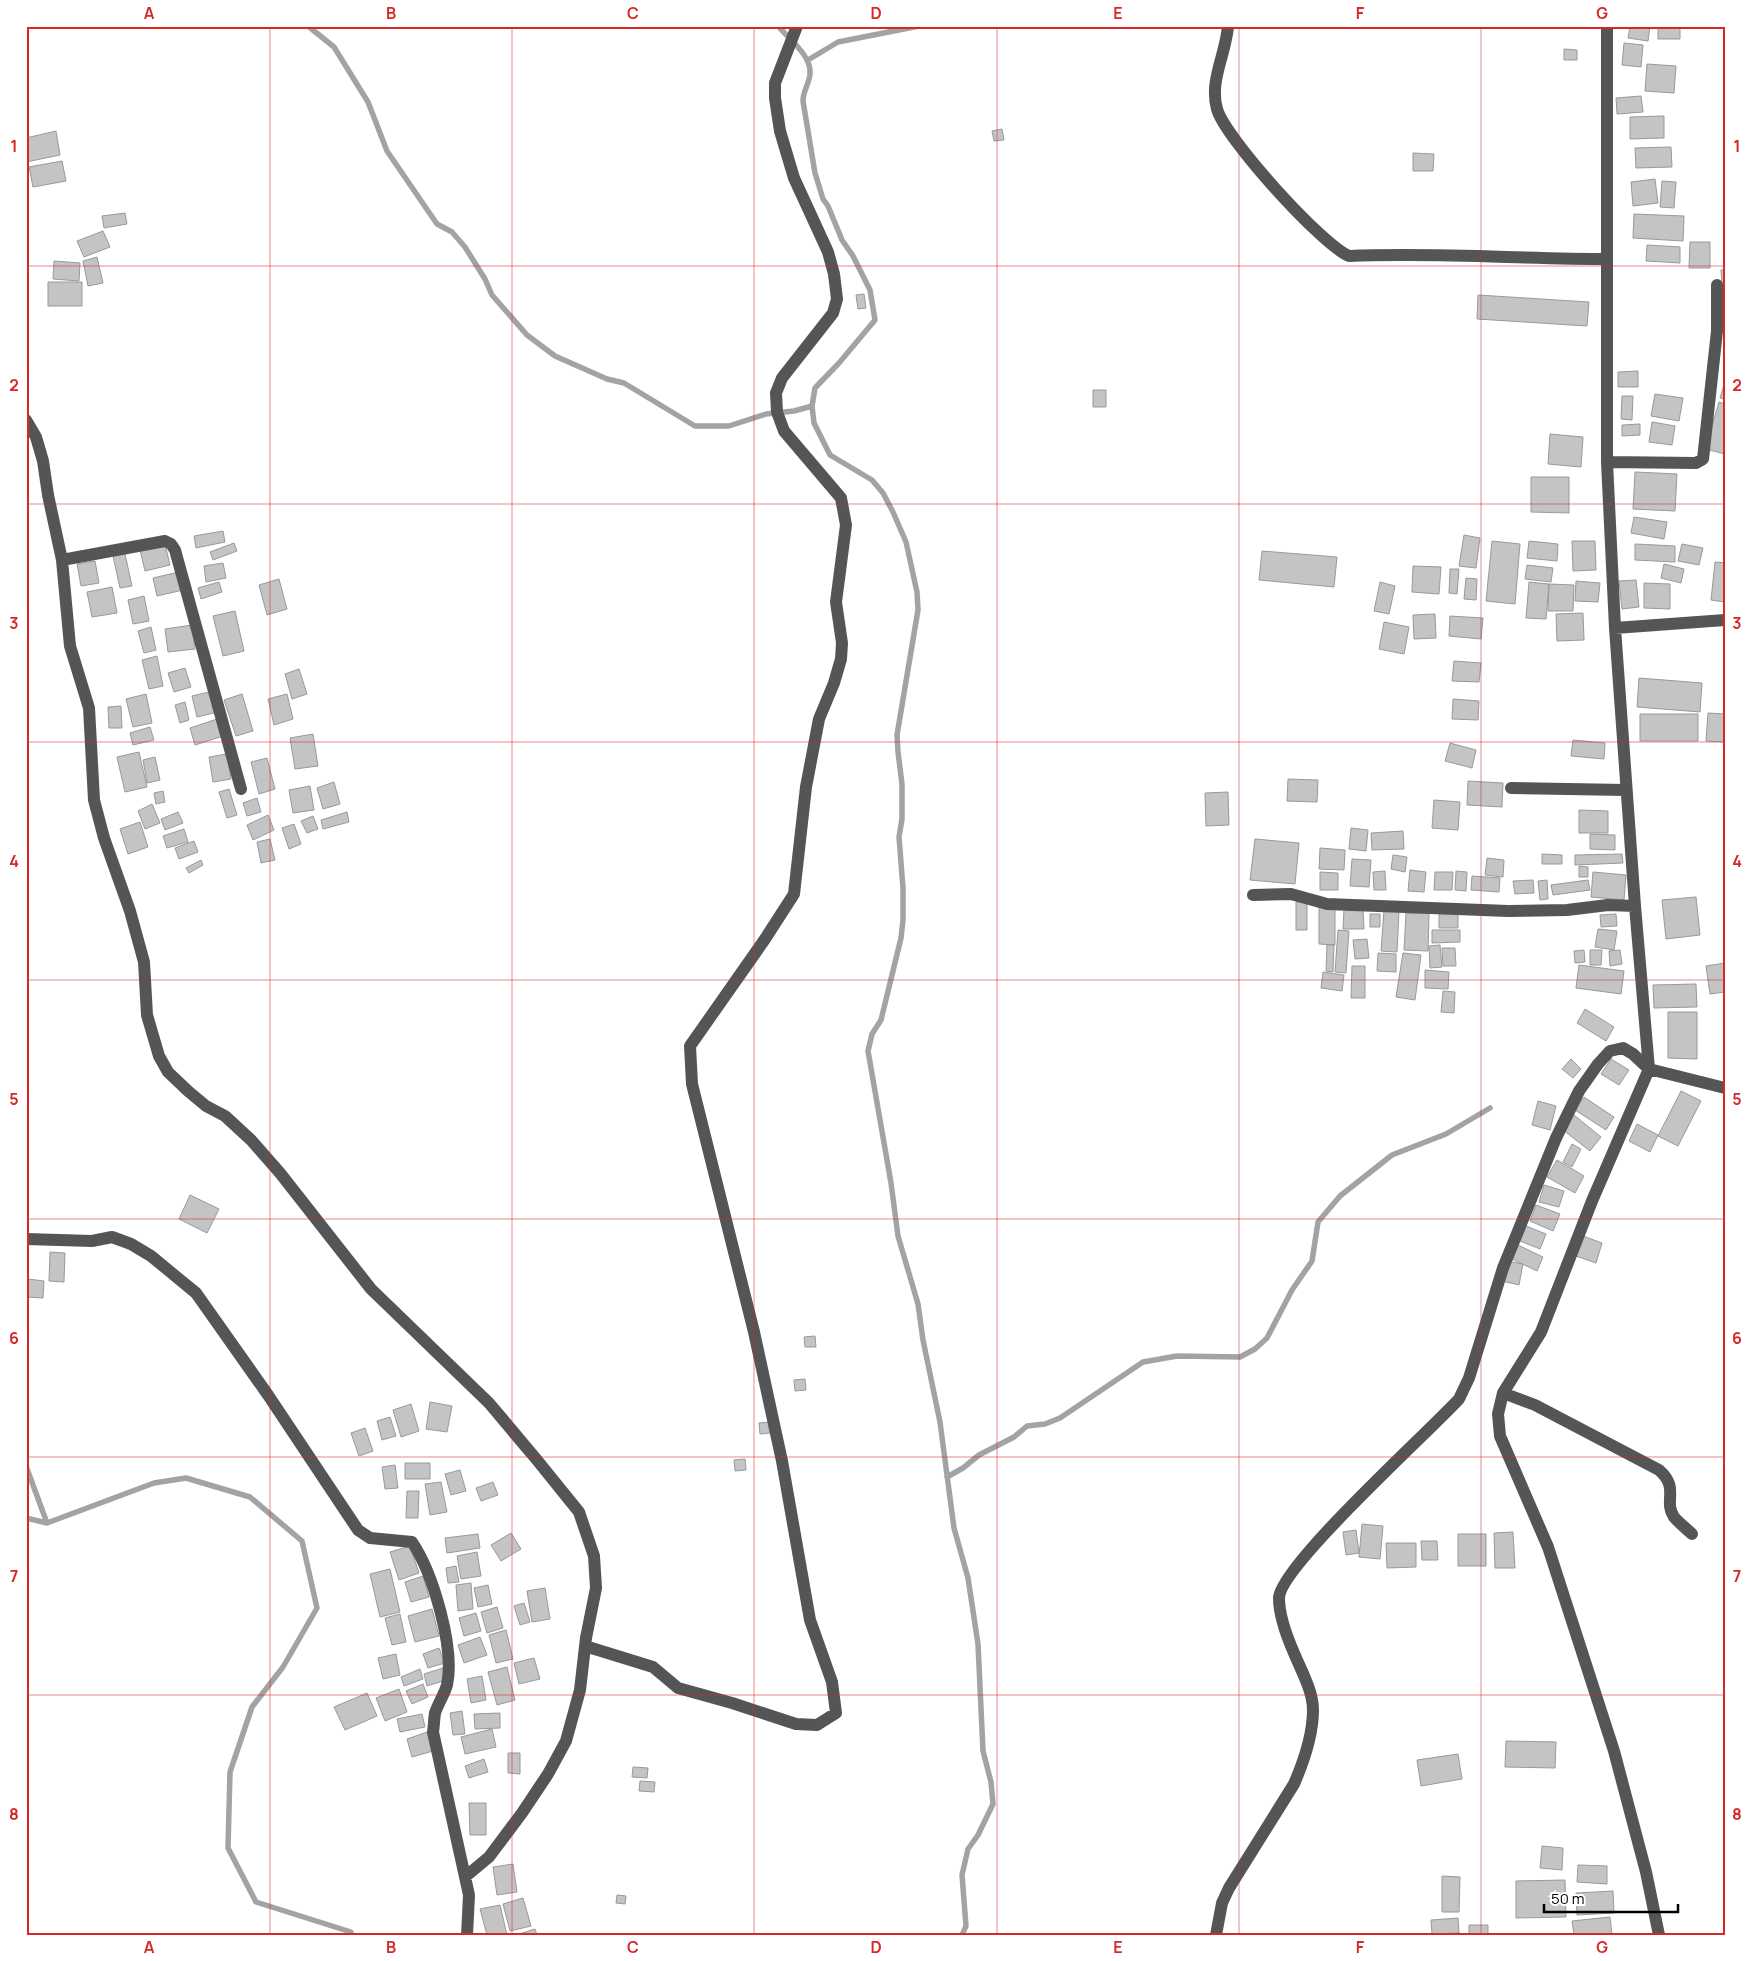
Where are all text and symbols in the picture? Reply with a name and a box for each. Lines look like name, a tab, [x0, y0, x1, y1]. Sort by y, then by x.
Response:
text: A	[144, 2, 155, 24]
text: B	[386, 2, 396, 24]
text: C	[627, 2, 639, 24]
text: D	[870, 2, 882, 24]
text: E	[1113, 2, 1123, 24]
text: F	[1356, 2, 1365, 24]
text: G	[1596, 2, 1608, 24]
text: 1	[10, 135, 18, 157]
text: 1	[1733, 135, 1741, 157]
text: 2	[9, 374, 19, 396]
text: 2	[1732, 374, 1742, 396]
text: 3	[9, 612, 19, 634]
text: 3	[1732, 612, 1742, 634]
text: 4	[9, 850, 19, 872]
text: 4	[1732, 850, 1742, 872]
text: 5	[9, 1088, 19, 1110]
text: 5	[1732, 1088, 1742, 1110]
text: 6	[9, 1327, 19, 1349]
text: 6	[1732, 1327, 1742, 1349]
text: 7	[10, 1565, 18, 1587]
text: 7	[1733, 1565, 1741, 1587]
text: 8	[9, 1803, 19, 1825]
text: 8	[1732, 1803, 1742, 1825]
scale bar	[1544, 1881, 1677, 1913]
text: 50 m	[1551, 1888, 1585, 1909]
text: A	[144, 1936, 155, 1958]
text: B	[386, 1936, 396, 1958]
text: C	[627, 1936, 639, 1958]
text: D	[870, 1936, 882, 1958]
text: E	[1113, 1936, 1123, 1958]
text: F	[1356, 1936, 1365, 1958]
text: G	[1596, 1936, 1608, 1958]

